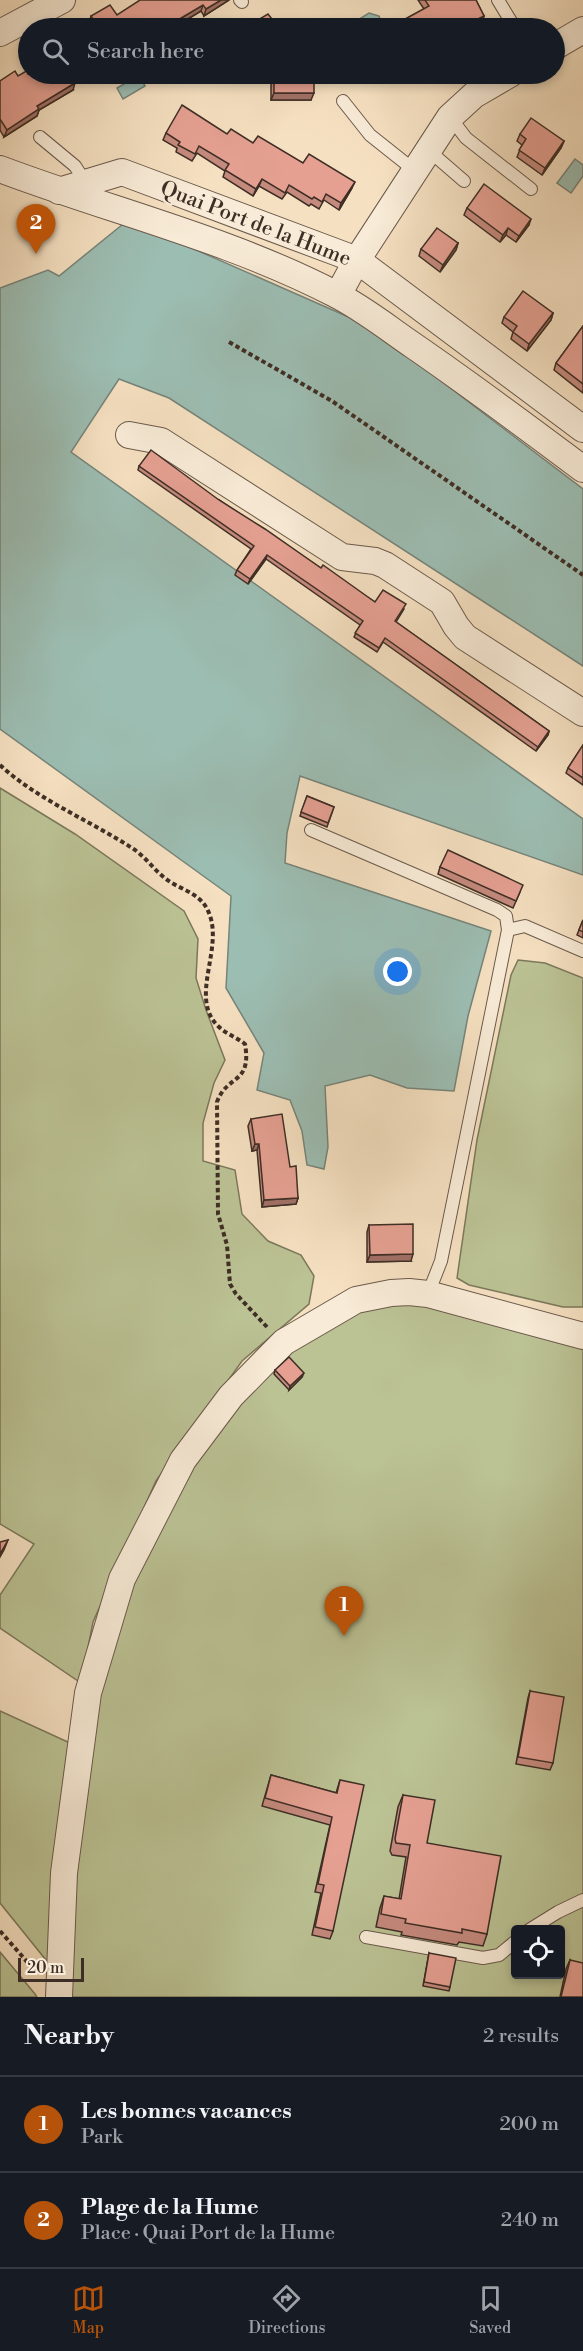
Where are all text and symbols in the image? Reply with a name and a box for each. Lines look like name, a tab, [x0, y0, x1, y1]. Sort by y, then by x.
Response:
search box	[18, 18, 565, 84]
icon: search	[39, 35, 72, 68]
text: Search here	[87, 38, 204, 65]
street label: Quai Port de la Hume	[157, 176, 355, 272]
pin: 2	[16, 204, 56, 254]
your location	[383, 957, 412, 986]
pin: 1	[324, 1586, 364, 1636]
map controls	[511, 1925, 565, 1979]
button: locate	[511, 1925, 565, 1979]
scale bar	[18, 1955, 84, 1982]
text: 20 m	[27, 1958, 64, 1978]
text: Nearby	[24, 2020, 114, 2052]
text: 2 results	[483, 2024, 559, 2049]
text: Les bonnes vacances	[81, 2098, 292, 2125]
text: 1	[39, 2112, 48, 2137]
text: 200 m	[499, 2112, 559, 2137]
text: Park	[81, 2125, 123, 2150]
text: Plage de la Hume	[81, 2194, 259, 2221]
text: 2	[37, 2208, 50, 2233]
text: 240 m	[501, 2208, 559, 2233]
text: Place · Quai Port de la Hume	[81, 2221, 335, 2246]
tab: Map	[72, 2282, 105, 2338]
tab: Directions	[248, 2282, 326, 2338]
tab: Saved	[469, 2282, 511, 2338]

